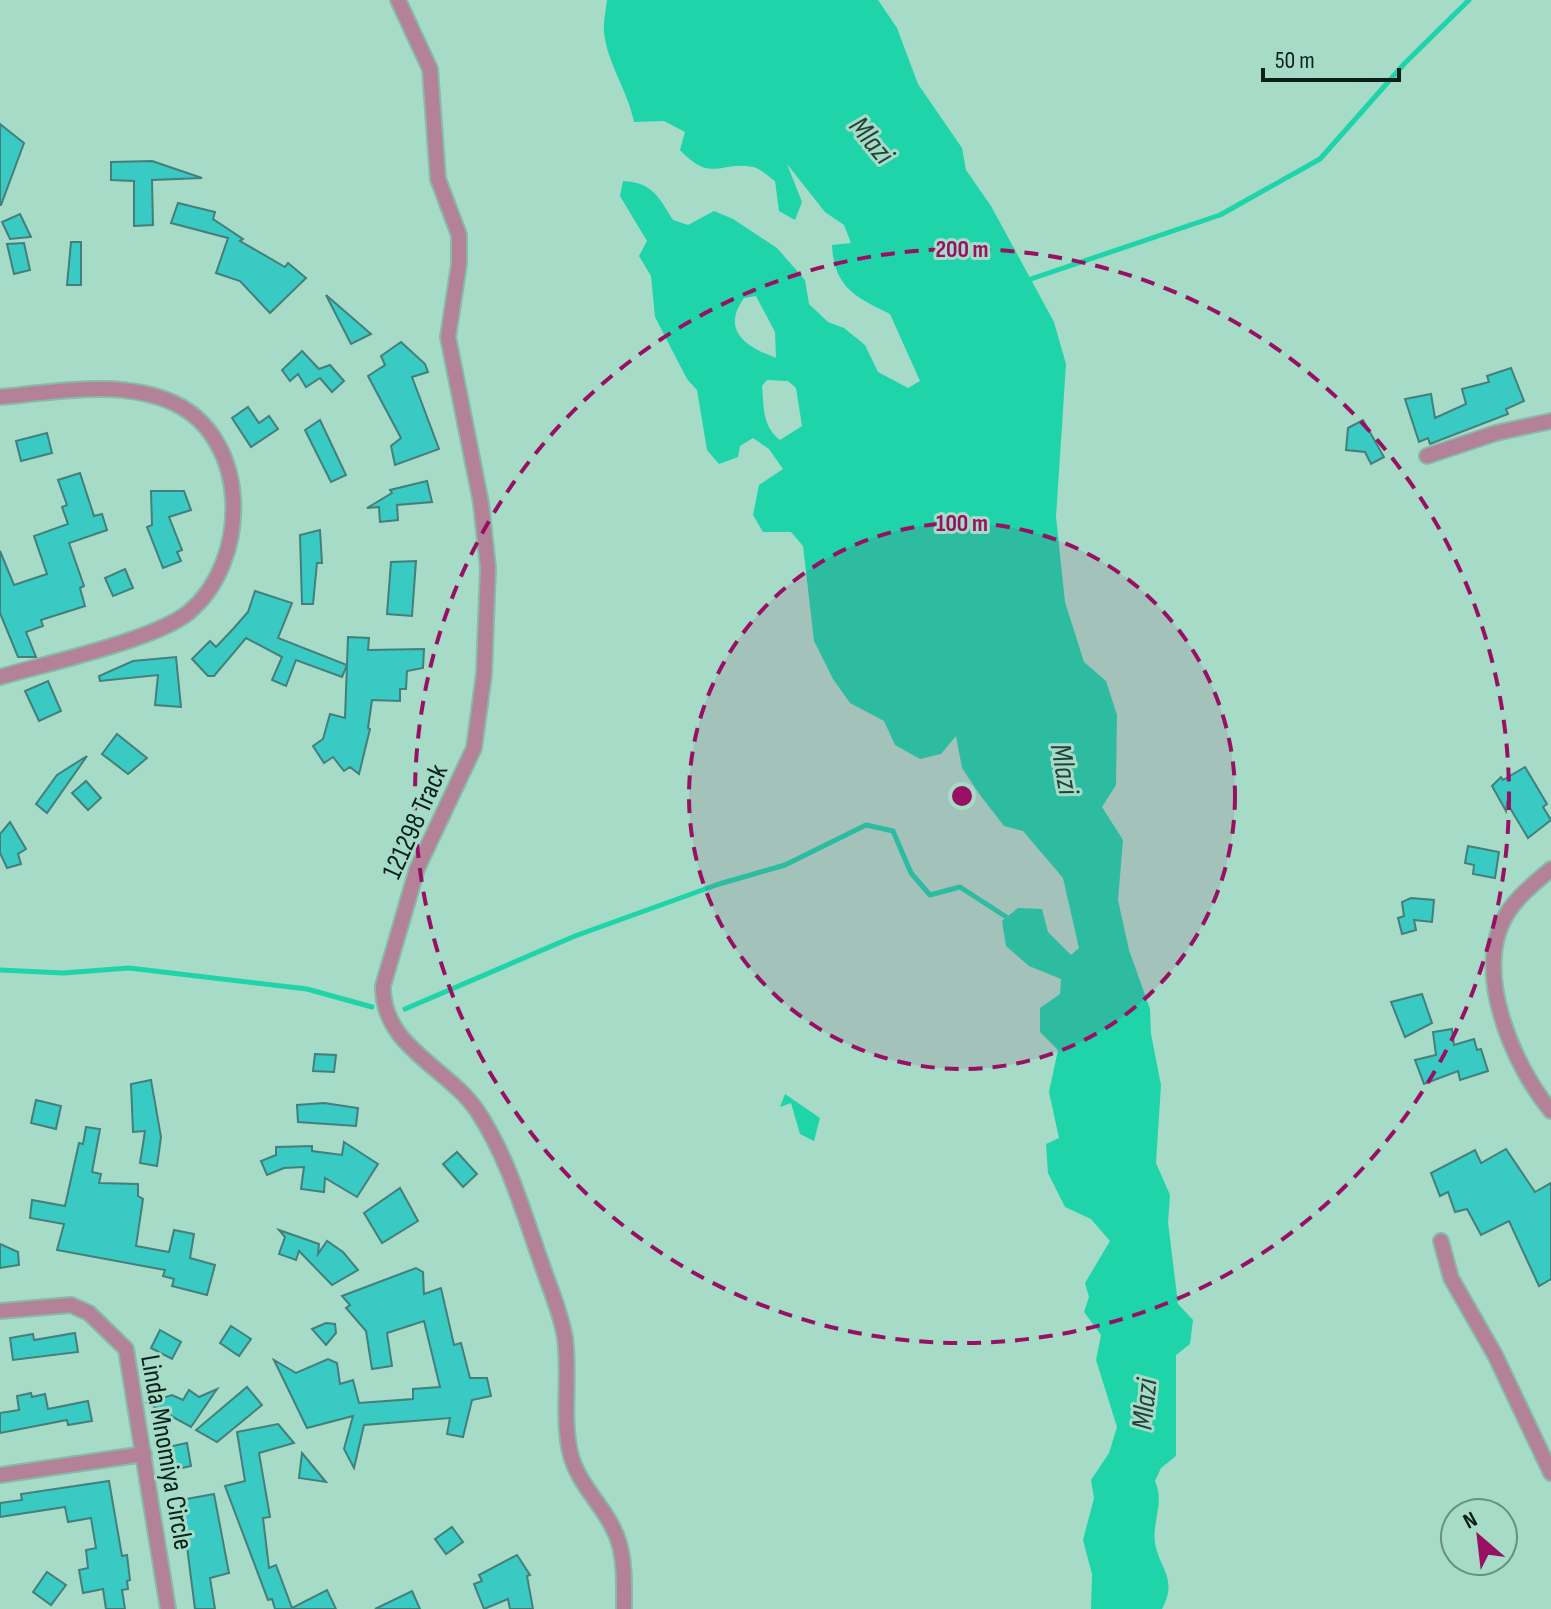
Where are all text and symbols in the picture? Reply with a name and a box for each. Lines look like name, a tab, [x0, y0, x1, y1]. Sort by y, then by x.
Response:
scale bar	[1263, 32, 1399, 82]
text: 50 m	[1275, 46, 1315, 75]
water label: Mlazi	[841, 110, 902, 173]
text: 200 m	[935, 235, 989, 264]
text: 100 m	[936, 509, 988, 538]
water label: Mlazi	[1042, 741, 1086, 799]
street label: 121298 Track	[375, 759, 455, 884]
centre of rings	[948, 782, 976, 810]
street label: Linda Mnomiya Circle	[133, 1352, 200, 1552]
water label: Mlazi	[1124, 1375, 1166, 1431]
north arrow	[1439, 1497, 1519, 1577]
text: N	[1459, 1506, 1482, 1535]

